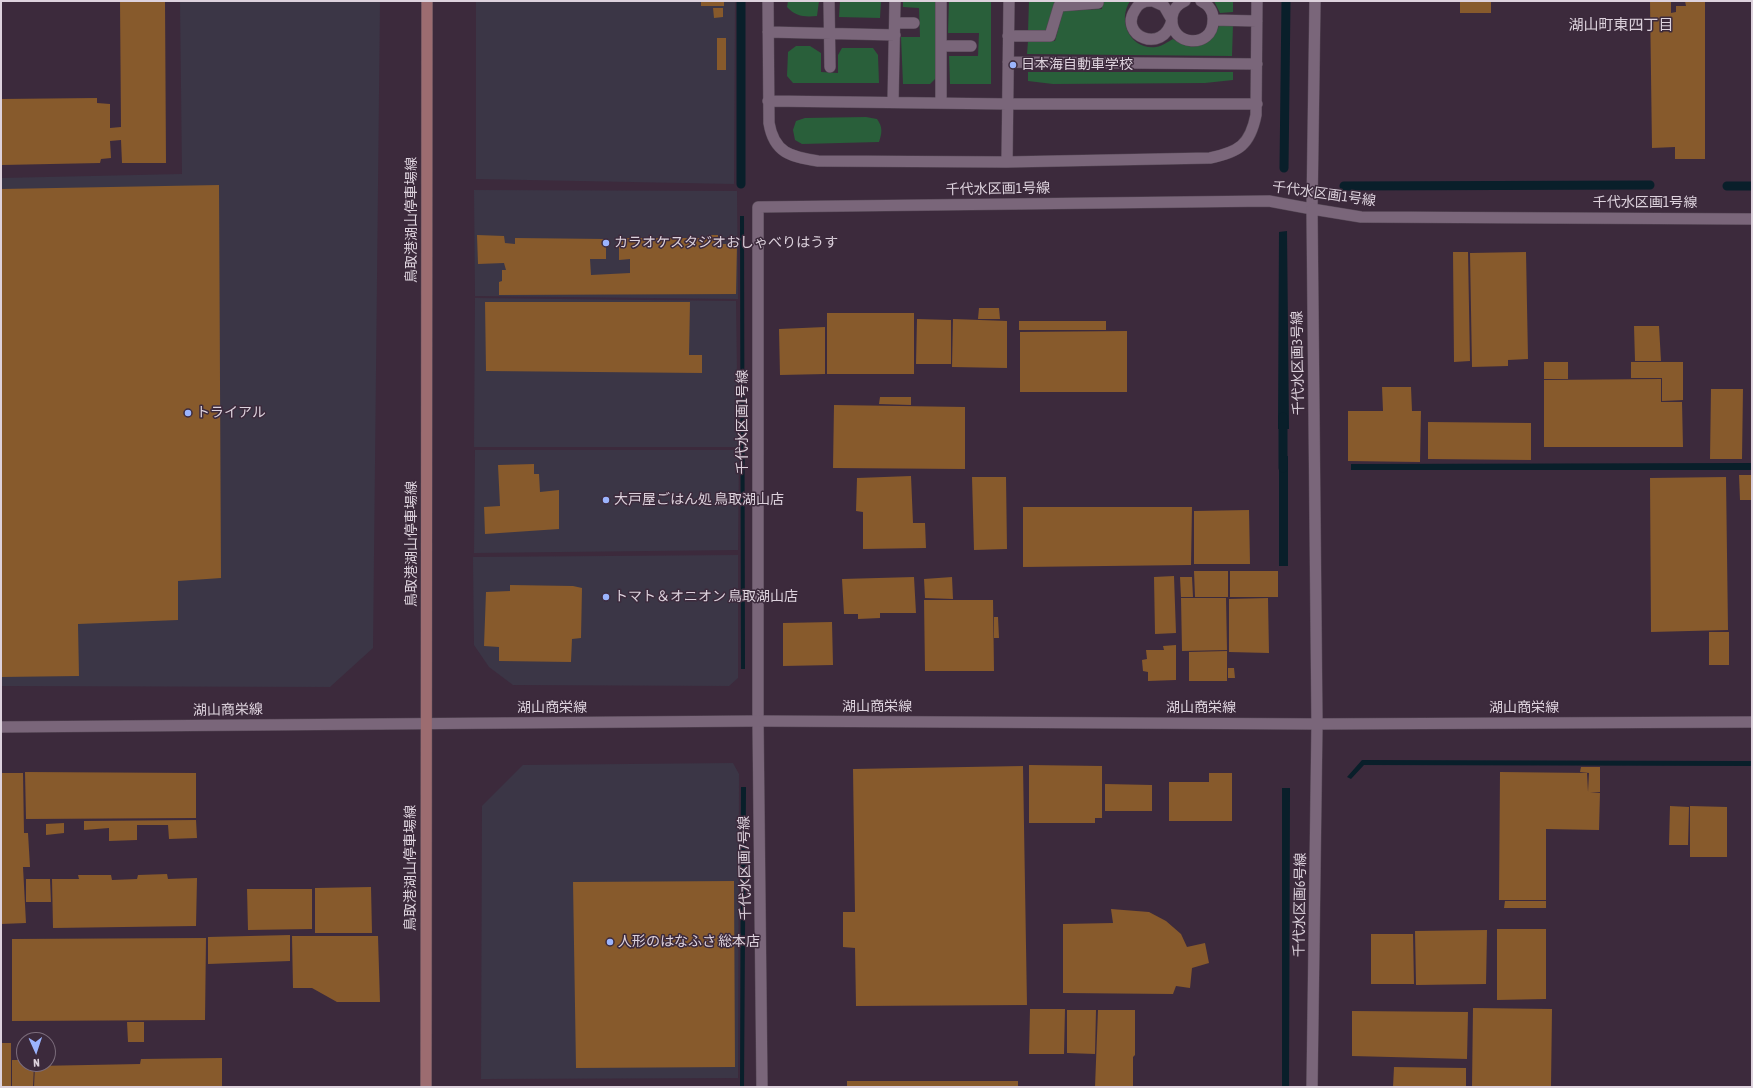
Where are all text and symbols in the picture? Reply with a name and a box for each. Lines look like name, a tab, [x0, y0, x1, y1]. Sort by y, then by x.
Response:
district label: 湖山町東四丁目	[1569, 16, 1673, 34]
place label: 日本海自動車学校	[1021, 57, 1133, 73]
marker: 日本海自動車学校	[1008, 60, 1018, 70]
street label: 鳥取港湖山停車場線	[404, 157, 420, 283]
street label: 千代水区画1号線	[1271, 178, 1377, 210]
street label: 千代水区画1号線	[946, 180, 1050, 198]
street label: 千代水区画1号線	[1593, 195, 1697, 211]
place label: カラオケスタジオおしゃべりはうす	[614, 235, 838, 251]
marker: カラオケスタジオおしゃべりはうす	[601, 238, 611, 248]
street label: 千代水区画3号線	[1289, 311, 1307, 415]
street label: 千代水区画1号線	[735, 370, 751, 474]
place label: トライアル	[196, 405, 266, 421]
marker: トライアル	[183, 408, 193, 418]
street label: 鳥取港湖山停車場線	[404, 481, 420, 607]
place label: 大戸屋ごはん処 鳥取湖山店	[614, 492, 784, 508]
marker: 大戸屋ごはん処 鳥取湖山店	[601, 495, 611, 505]
place label: トマト＆オニオン 鳥取湖山店	[614, 589, 798, 605]
marker: トマト＆オニオン 鳥取湖山店	[601, 592, 611, 602]
street label: 湖山商栄線	[842, 699, 912, 715]
street label: 湖山商栄線	[517, 700, 587, 716]
street label: 湖山商栄線	[1166, 700, 1236, 716]
street label: 湖山商栄線	[1489, 700, 1559, 716]
street label: 湖山商栄線	[193, 701, 263, 719]
street label: 鳥取港湖山停車場線	[403, 805, 419, 931]
street label: 千代水区画7号線	[736, 816, 754, 920]
street label: 千代水区画6号線	[1291, 853, 1309, 957]
place label: 人形のはなふさ 総本店	[618, 934, 760, 950]
marker: 人形のはなふさ 総本店	[605, 937, 615, 947]
north arrow	[16, 1032, 56, 1072]
text: N	[33, 1057, 40, 1069]

